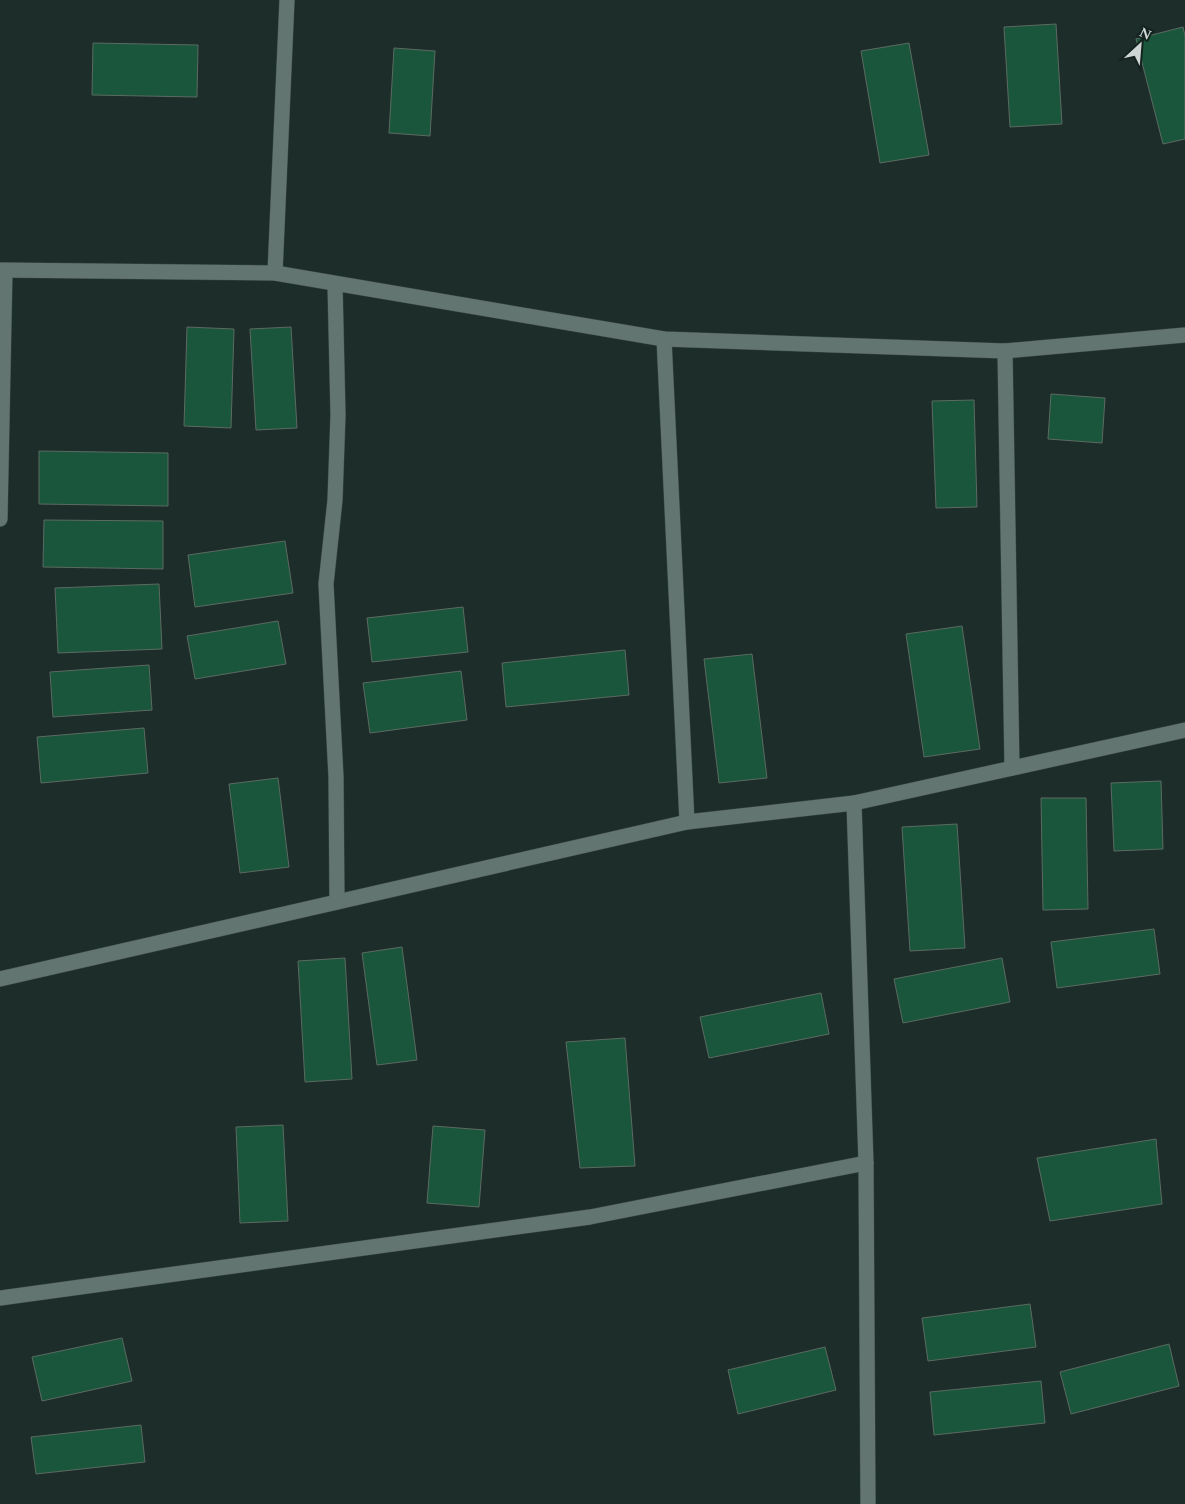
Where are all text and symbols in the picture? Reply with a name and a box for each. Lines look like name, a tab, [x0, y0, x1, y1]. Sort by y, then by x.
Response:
north arrow	[1115, 20, 1165, 70]
text: N	[1136, 22, 1155, 46]

